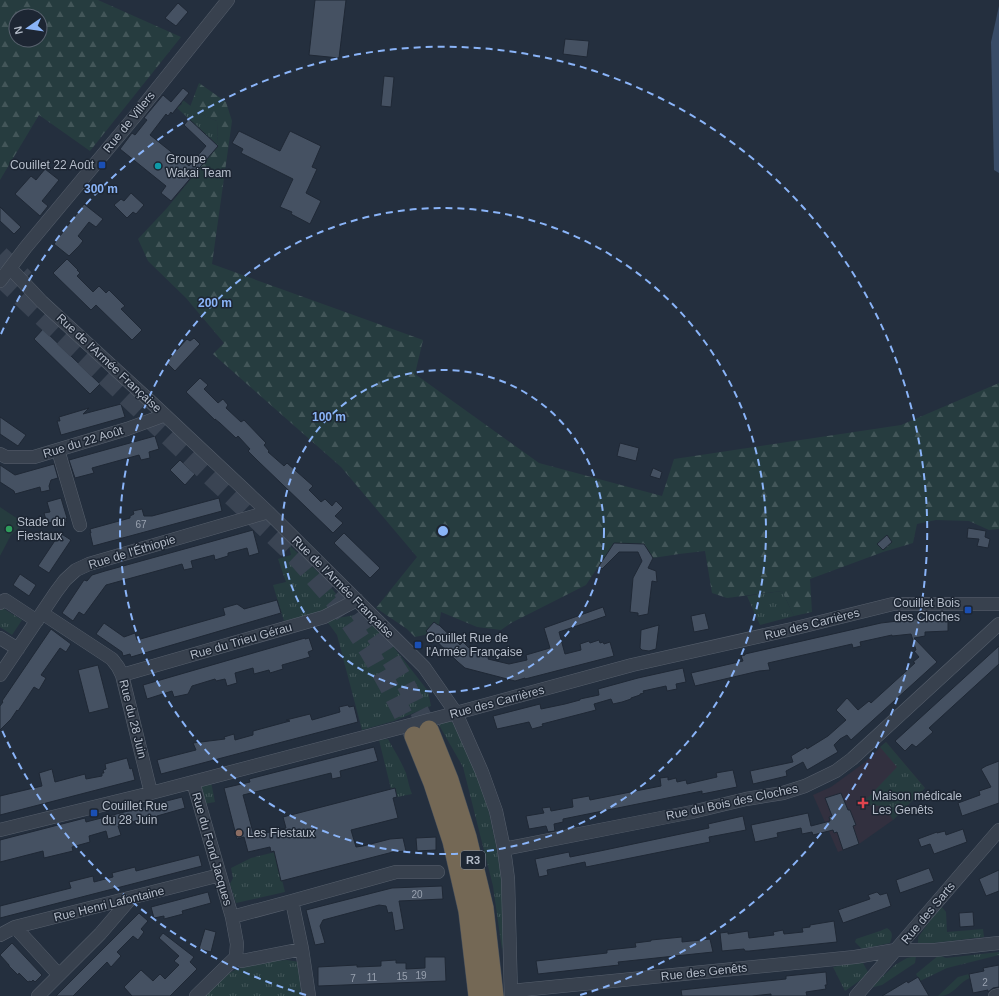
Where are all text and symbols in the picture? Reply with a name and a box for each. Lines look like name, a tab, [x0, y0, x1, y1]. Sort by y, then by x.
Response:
north arrow	[8, 8, 48, 48]
text: N	[12, 25, 25, 35]
street label: Rue de Villers	[100, 89, 158, 155]
place label: Groupe Wakai Team	[166, 152, 231, 180]
place label: Couillet 22 Août	[10, 158, 95, 172]
marker: Couillet 22 Août	[97, 160, 107, 170]
marker: Groupe Wakai Team	[153, 161, 163, 171]
text: 300 m	[84, 182, 118, 196]
text: 200 m	[198, 296, 232, 310]
street label: Rue de l'Armée Française	[54, 311, 165, 416]
text: 100 m	[312, 410, 346, 424]
street label: Rue du 22 Août	[41, 423, 125, 461]
place label: Stade du Fiestaux	[17, 515, 65, 543]
house number: 67	[135, 519, 147, 530]
marker: Stade du Fiestaux	[4, 524, 14, 534]
centre of rings	[436, 524, 450, 538]
street label: Rue de l'Éthiopie	[86, 531, 178, 572]
street label: Rue de l'Armée Française	[289, 533, 397, 641]
place label: Couillet Bois des Cloches	[893, 596, 960, 624]
street label: Rue des Carrières	[763, 605, 861, 643]
marker: Couillet Bois des Cloches	[963, 605, 973, 615]
street label: Rue du Trieu Gérau	[188, 620, 294, 662]
place label: Couillet Rue de l'Armée Française	[426, 631, 523, 659]
marker: Couillet Rue de l'Armée Française	[413, 640, 423, 650]
street label: Rue du 28 Juin	[116, 678, 150, 760]
street label: Rue des Carrières	[448, 683, 546, 721]
street label: Rue du Bois des Cloches	[665, 781, 799, 823]
place label: Maison médicale Les Genêts	[872, 789, 962, 817]
street label: Rue du Fond Jacques	[189, 791, 235, 907]
marker: Maison médicale Les Genêts	[857, 797, 869, 809]
place label: Couillet Rue du 28 Juin	[102, 799, 168, 827]
marker: Couillet Rue du 28 Juin	[89, 808, 99, 818]
place label: Les Fiestaux	[247, 826, 315, 840]
marker: Les Fiestaux	[234, 828, 244, 838]
road number: R3	[461, 851, 485, 869]
street label: Rue des Sarts	[898, 879, 958, 947]
street label: Rue Henri Lafontaine	[52, 883, 166, 925]
house number: 20	[411, 889, 423, 900]
street label: Rue des Genêts	[660, 961, 748, 983]
house number: 19	[415, 970, 427, 981]
house number: 15	[396, 971, 408, 982]
house number: 11	[367, 972, 378, 983]
house number: 7	[350, 973, 356, 984]
house number: 2	[982, 977, 988, 988]

